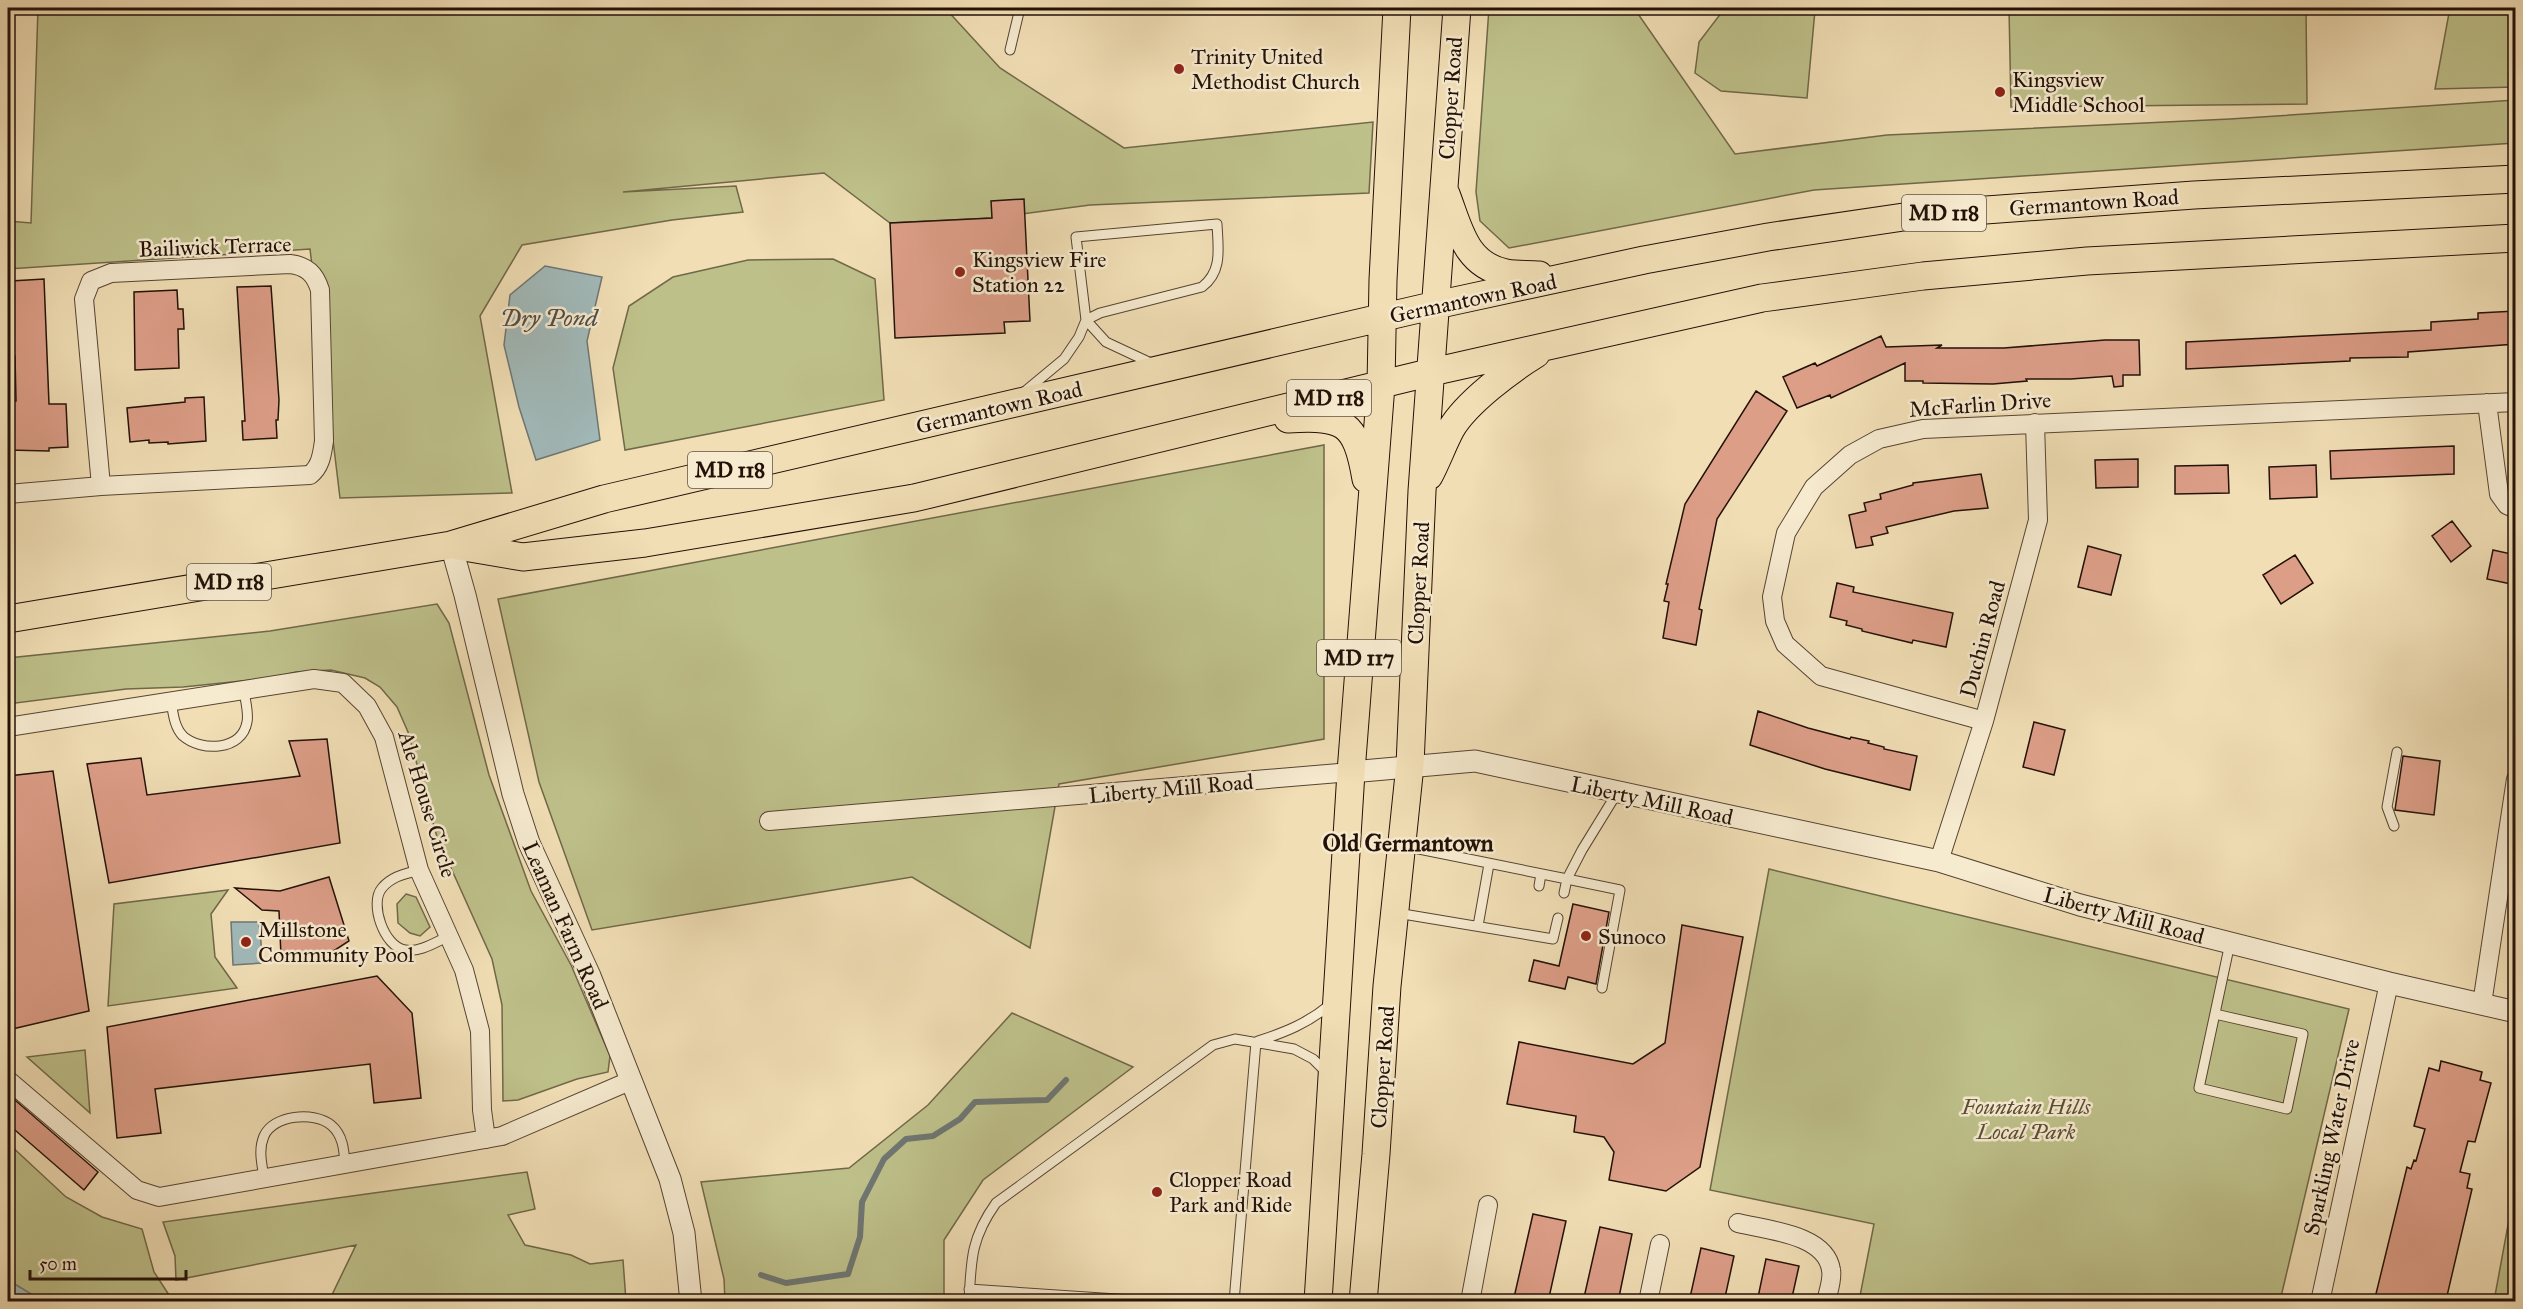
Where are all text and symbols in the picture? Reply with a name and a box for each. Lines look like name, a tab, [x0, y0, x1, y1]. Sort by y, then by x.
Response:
street label: Clopper Road	[1433, 36, 1468, 160]
place label: Trinity United Methodist Church	[1191, 43, 1360, 95]
marker: Trinity United Methodist Church	[1172, 62, 1186, 76]
place label: Kingsview Middle School	[2012, 66, 2145, 118]
marker: Kingsview Middle School	[1993, 85, 2007, 99]
street label: Germantown Road	[2008, 183, 2180, 222]
road number: MD 118	[1902, 195, 1986, 231]
street label: Bailiwick Terrace	[138, 230, 292, 263]
place label: Kingsview Fire Station 22	[972, 246, 1106, 298]
marker: Kingsview Fire Station 22	[953, 265, 967, 279]
street label: Germantown Road	[1387, 268, 1559, 329]
water label: Dry Pond	[500, 303, 599, 333]
street label: Germantown Road	[913, 375, 1085, 440]
road number: MD 118	[1287, 380, 1371, 416]
street label: McFarlin Drive	[1908, 386, 2052, 423]
road number: MD 118	[688, 452, 772, 488]
street label: Clopper Road	[1402, 521, 1435, 645]
road number: MD 118	[187, 564, 271, 600]
street label: Duchin Road	[1954, 578, 2011, 701]
road number: MD 117	[1317, 640, 1401, 676]
street label: Ale House Circle	[392, 727, 463, 881]
street label: Liberty Mill Road	[1087, 768, 1255, 809]
street label: Liberty Mill Road	[1568, 770, 1736, 831]
district label: Old Germantown	[1322, 828, 1494, 858]
street label: Leaman Farm Road	[516, 837, 615, 1013]
street label: Liberty Mill Road	[2040, 881, 2207, 950]
place label: Millstone Community Pool	[258, 916, 414, 968]
place label: Sunoco	[1598, 923, 1666, 950]
marker: Sunoco	[1579, 929, 1593, 943]
marker: Millstone Community Pool	[239, 935, 253, 949]
street label: Clopper Road	[1365, 1005, 1400, 1129]
street label: Sparkling Water Drive	[2297, 1036, 2365, 1238]
park label: Fountain Hills Local Park	[1961, 1093, 2091, 1145]
place label: Clopper Road Park and Ride	[1169, 1166, 1292, 1218]
marker: Clopper Road Park and Ride	[1150, 1185, 1164, 1199]
scale bar	[30, 1243, 186, 1281]
text: 50 m	[39, 1253, 77, 1275]

